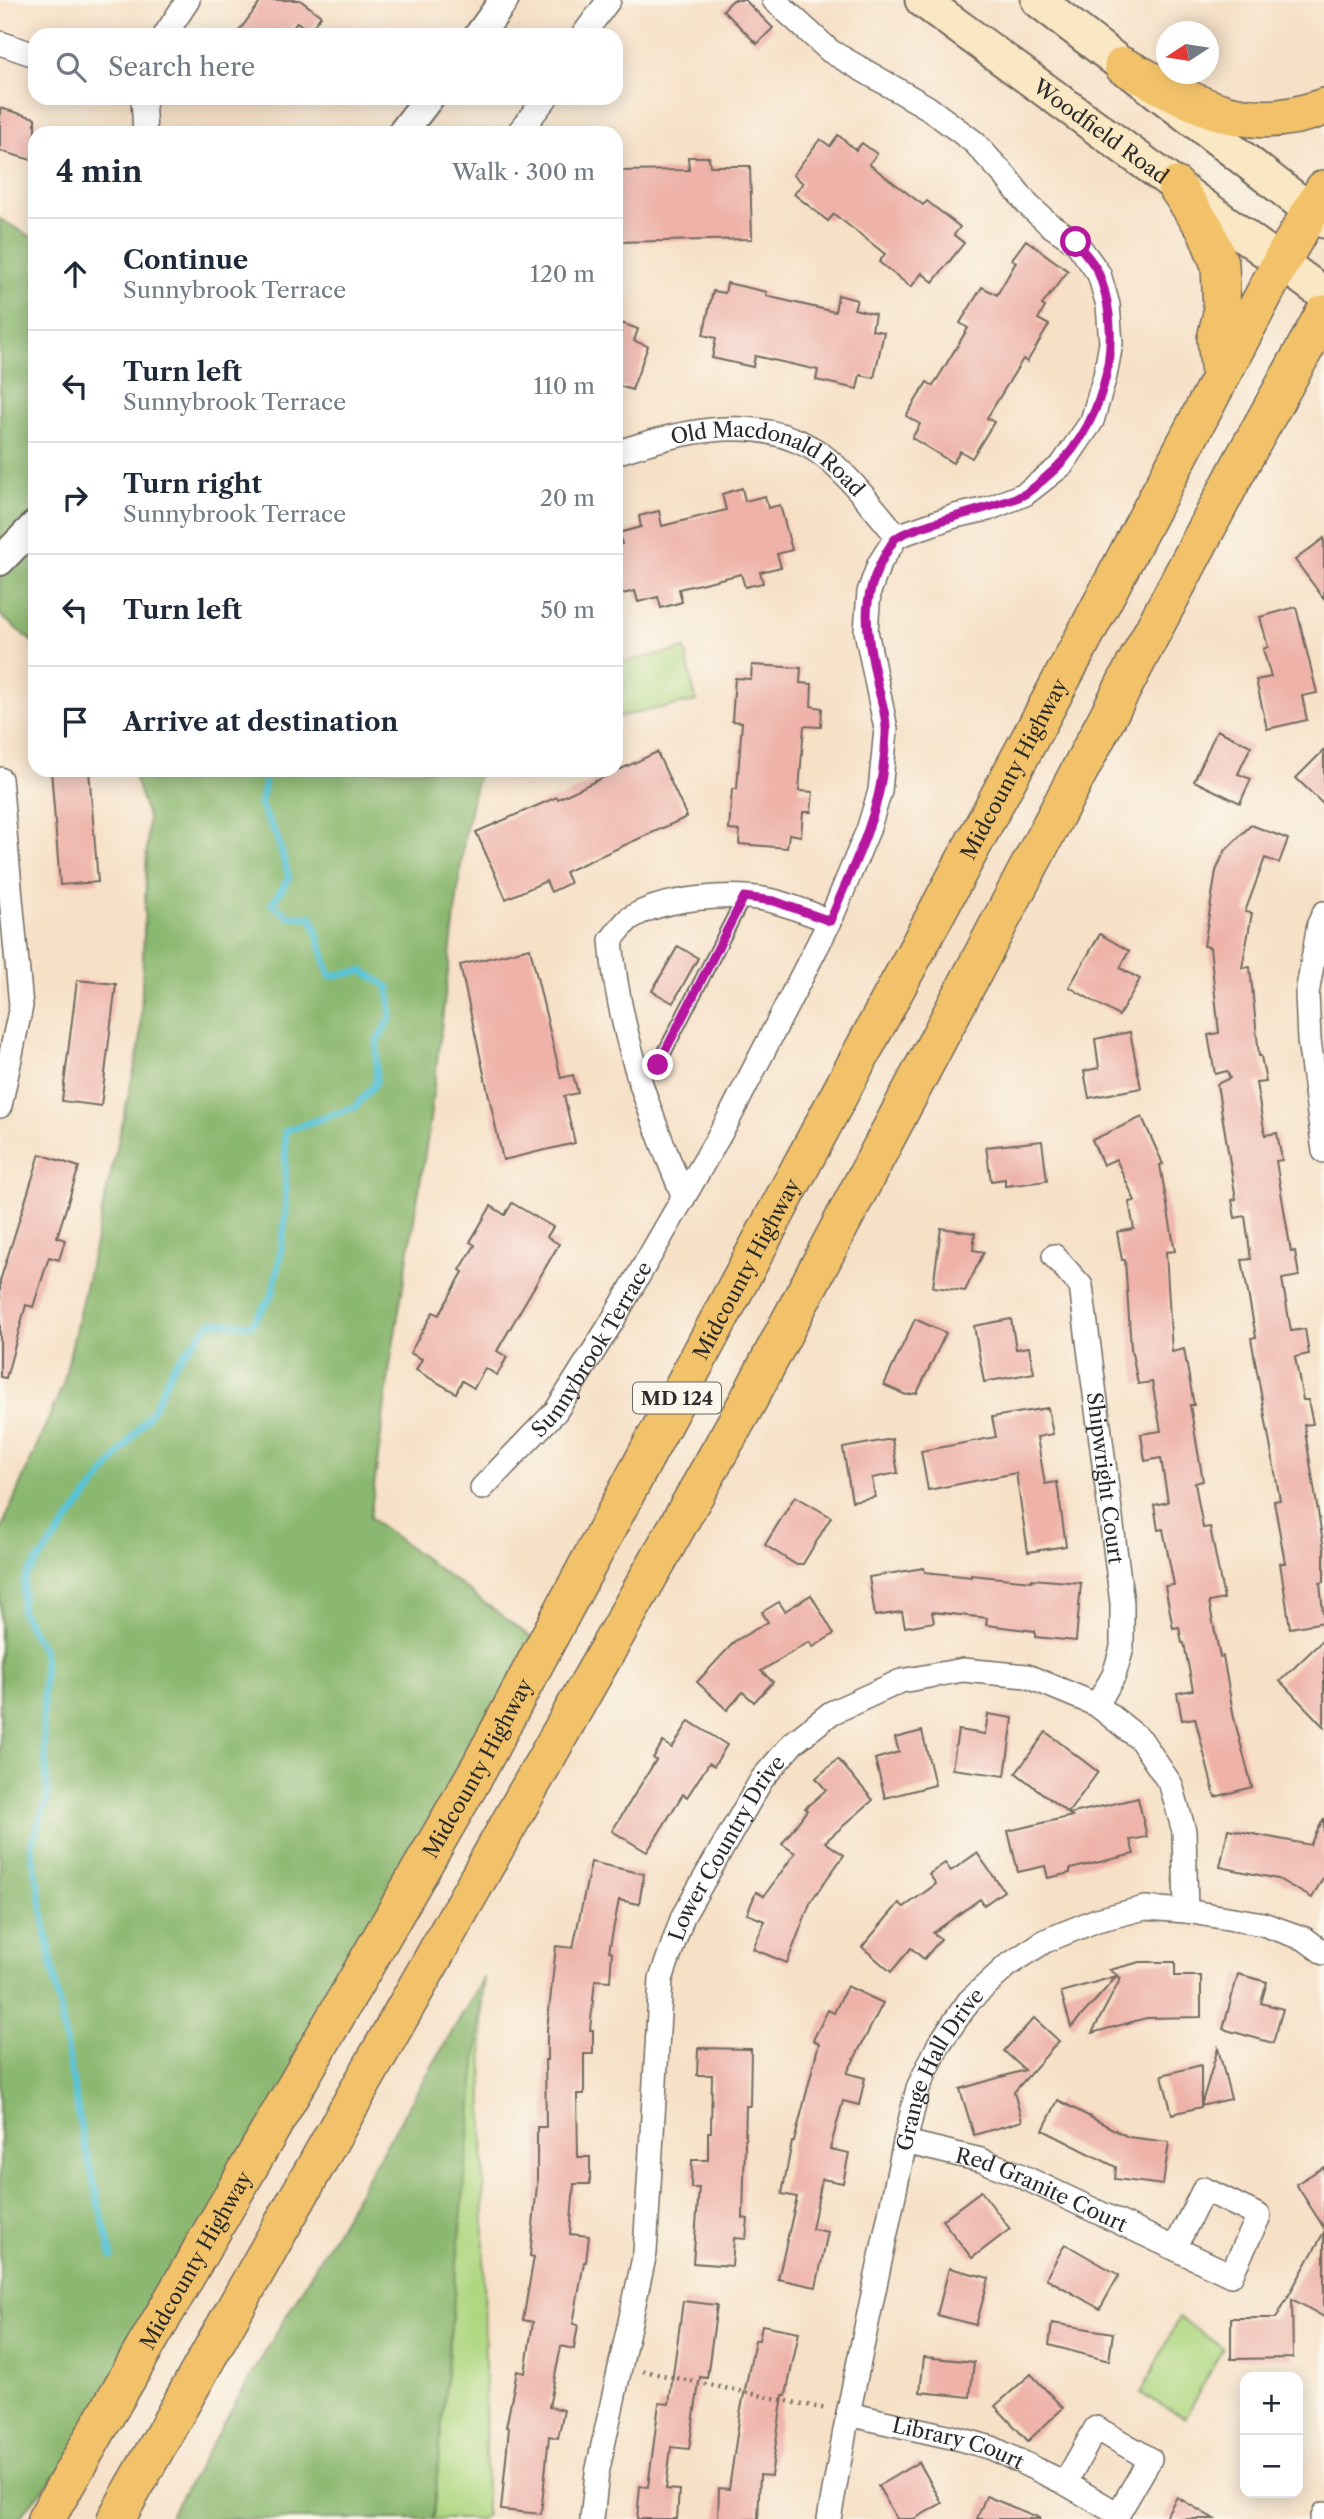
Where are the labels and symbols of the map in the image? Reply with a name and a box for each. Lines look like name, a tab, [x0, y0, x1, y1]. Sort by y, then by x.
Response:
north arrow	[1156, 21, 1219, 84]
street label: Woodfield Road	[1028, 73, 1174, 189]
route start	[1060, 226, 1091, 257]
street label: Old Macdonald Road	[668, 416, 870, 501]
street label: Midcounty Highway	[955, 674, 1072, 864]
route end	[642, 1049, 673, 1080]
street label: Midcounty Highway	[687, 1174, 805, 1364]
street label: Sunnybrook Terrace	[526, 1257, 657, 1442]
road number: MD 124	[633, 1382, 721, 1414]
street label: Shipwright Court	[1082, 1391, 1129, 1566]
street label: Midcounty Highway	[417, 1674, 537, 1862]
street label: Lower Country Drive	[663, 1750, 790, 1944]
street label: Grange Hall Drive	[891, 1982, 988, 2153]
street label: Red Granite Court	[953, 2142, 1132, 2237]
street label: Midcounty Highway	[134, 2166, 257, 2354]
street label: Library Court	[890, 2412, 1029, 2474]

